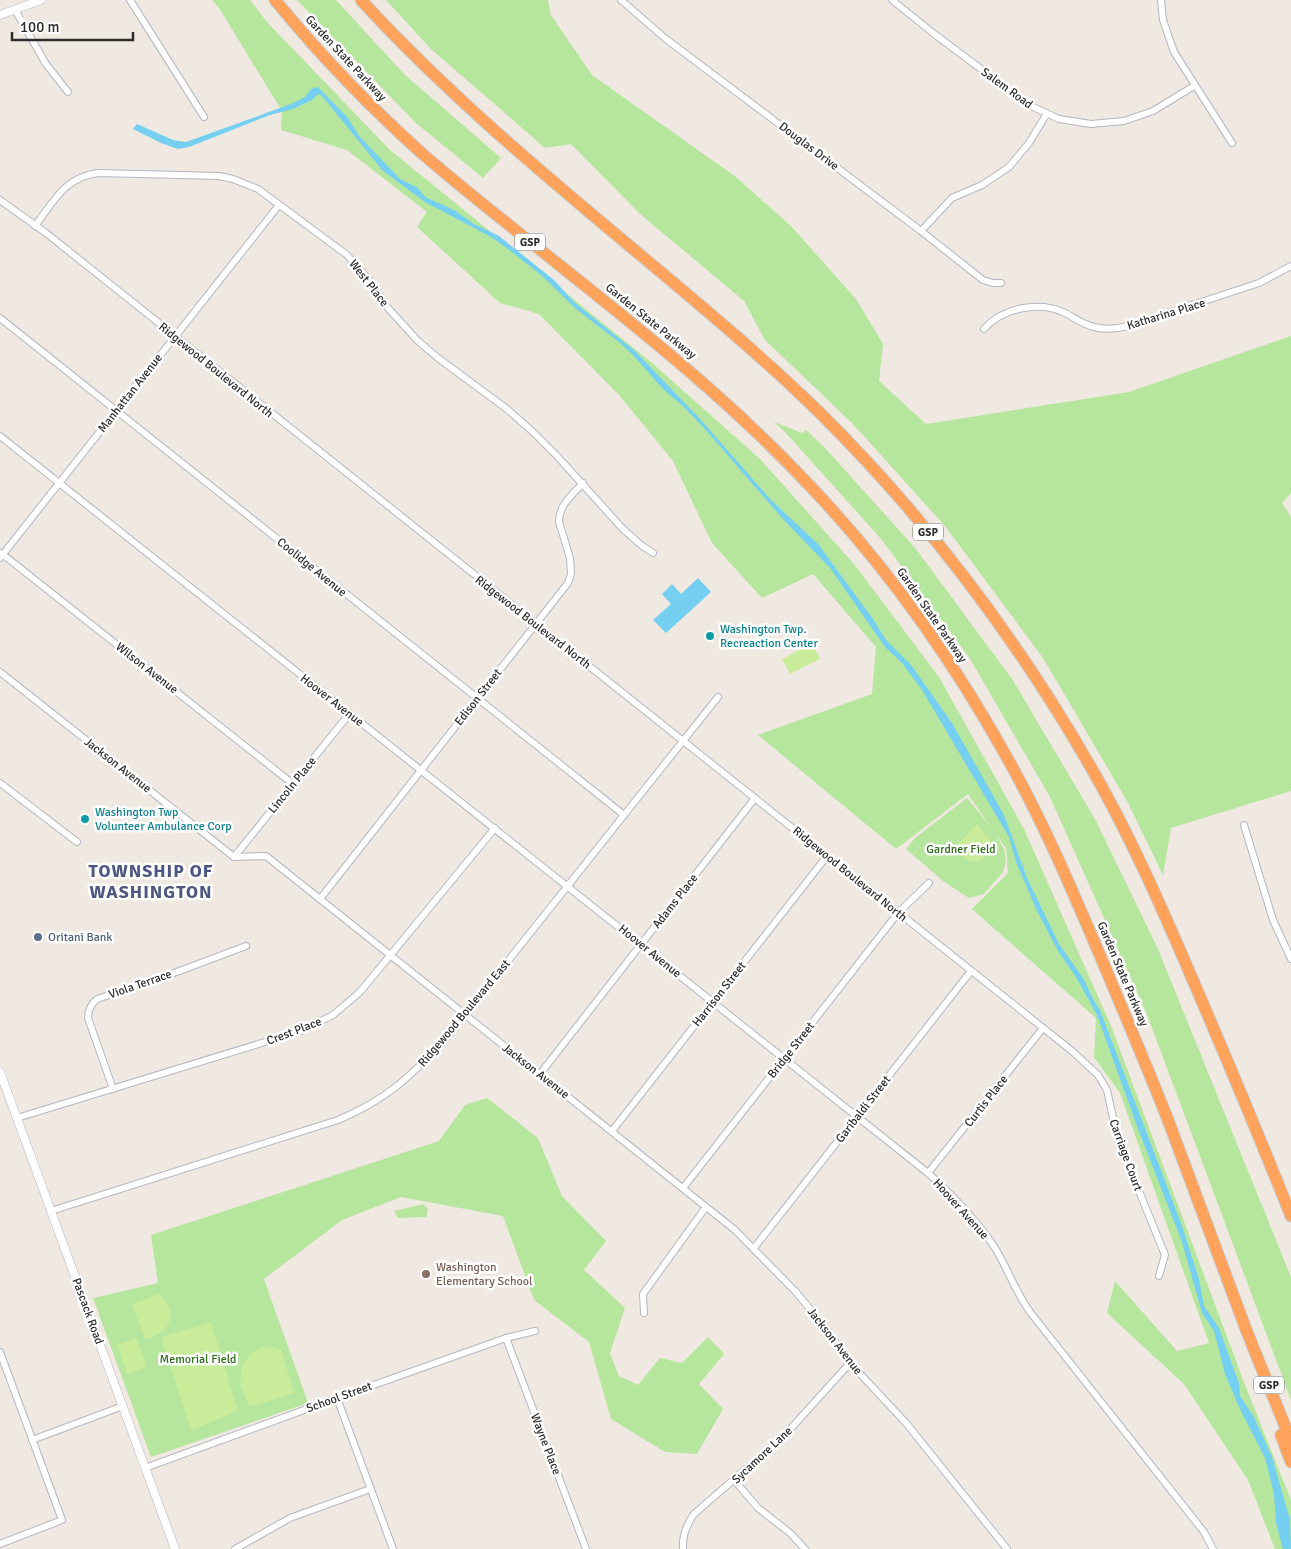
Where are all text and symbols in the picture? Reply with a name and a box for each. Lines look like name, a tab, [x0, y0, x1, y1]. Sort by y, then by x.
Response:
scale bar	[12, 10, 134, 42]
street label: Garden State Parkway	[302, 12, 390, 105]
text: 100 m	[20, 18, 60, 36]
street label: Salem Road	[978, 65, 1035, 112]
street label: Douglas Drive	[776, 119, 842, 174]
road number: GSP	[515, 233, 545, 250]
street label: West Place	[346, 257, 392, 310]
street label: Garden State Parkway	[602, 280, 699, 363]
street label: Katharina Place	[1125, 295, 1207, 334]
street label: Ridgewood Boulevard North	[155, 320, 276, 421]
street label: Manhattan Avenue	[95, 351, 166, 436]
road number: GSP	[913, 524, 943, 540]
street label: Coolidge Avenue	[274, 535, 350, 600]
street label: Garden State Parkway	[893, 565, 970, 666]
street label: Ridgewood Boulevard North	[472, 572, 594, 672]
place label: Washington Twp. Recreaction Center	[720, 622, 818, 651]
marker: Washington Twp. Recreaction Center	[704, 630, 716, 642]
street label: Wilson Avenue	[112, 639, 181, 697]
street label: Edison Street	[451, 666, 505, 729]
street label: Hoover Avenue	[297, 671, 366, 730]
street label: Jackson Avenue	[81, 735, 154, 796]
street label: Lincoln Place	[265, 754, 320, 817]
place label: Washington Twp Volunteer Ambulance Corp	[95, 805, 232, 834]
marker: Washington Twp Volunteer Ambulance Corp	[79, 813, 91, 825]
street label: Ridgewood Boulevard North	[789, 824, 910, 925]
park label: Gardner Field	[926, 842, 996, 857]
district label: TOWNSHIP OF WASHINGTON	[89, 860, 213, 903]
street label: Adams Place	[649, 871, 701, 932]
street label: Garden State Parkway	[1094, 920, 1152, 1029]
street label: Hoover Avenue	[615, 922, 684, 981]
place label: Oritani Bank	[48, 930, 112, 945]
marker: Oritani Bank	[32, 931, 44, 943]
street label: Ridgewood Boulevard East	[415, 957, 514, 1070]
street label: Harrison Street	[689, 959, 749, 1030]
street label: Viola Terrace	[107, 967, 174, 1002]
street label: Crest Place	[265, 1014, 324, 1049]
street label: Bridge Street	[765, 1019, 818, 1082]
street label: Jackson Avenue	[499, 1041, 572, 1102]
street label: Curtis Place	[961, 1072, 1011, 1130]
street label: Garibaldi Street	[833, 1073, 894, 1146]
street label: Carriage Court	[1106, 1117, 1145, 1193]
street label: Hoover Avenue	[930, 1176, 992, 1243]
place label: Washington Elementary School	[436, 1260, 533, 1289]
marker: Washington Elementary School	[420, 1268, 432, 1280]
street label: Pascack Road	[69, 1276, 106, 1346]
street label: Jackson Avenue	[804, 1305, 865, 1378]
park label: Memorial Field	[160, 1352, 236, 1367]
road number: GSP	[1254, 1376, 1284, 1394]
street label: School Street	[304, 1379, 374, 1416]
street label: Wayne Place	[527, 1411, 564, 1477]
street label: Sycamore Lane	[729, 1424, 796, 1487]

